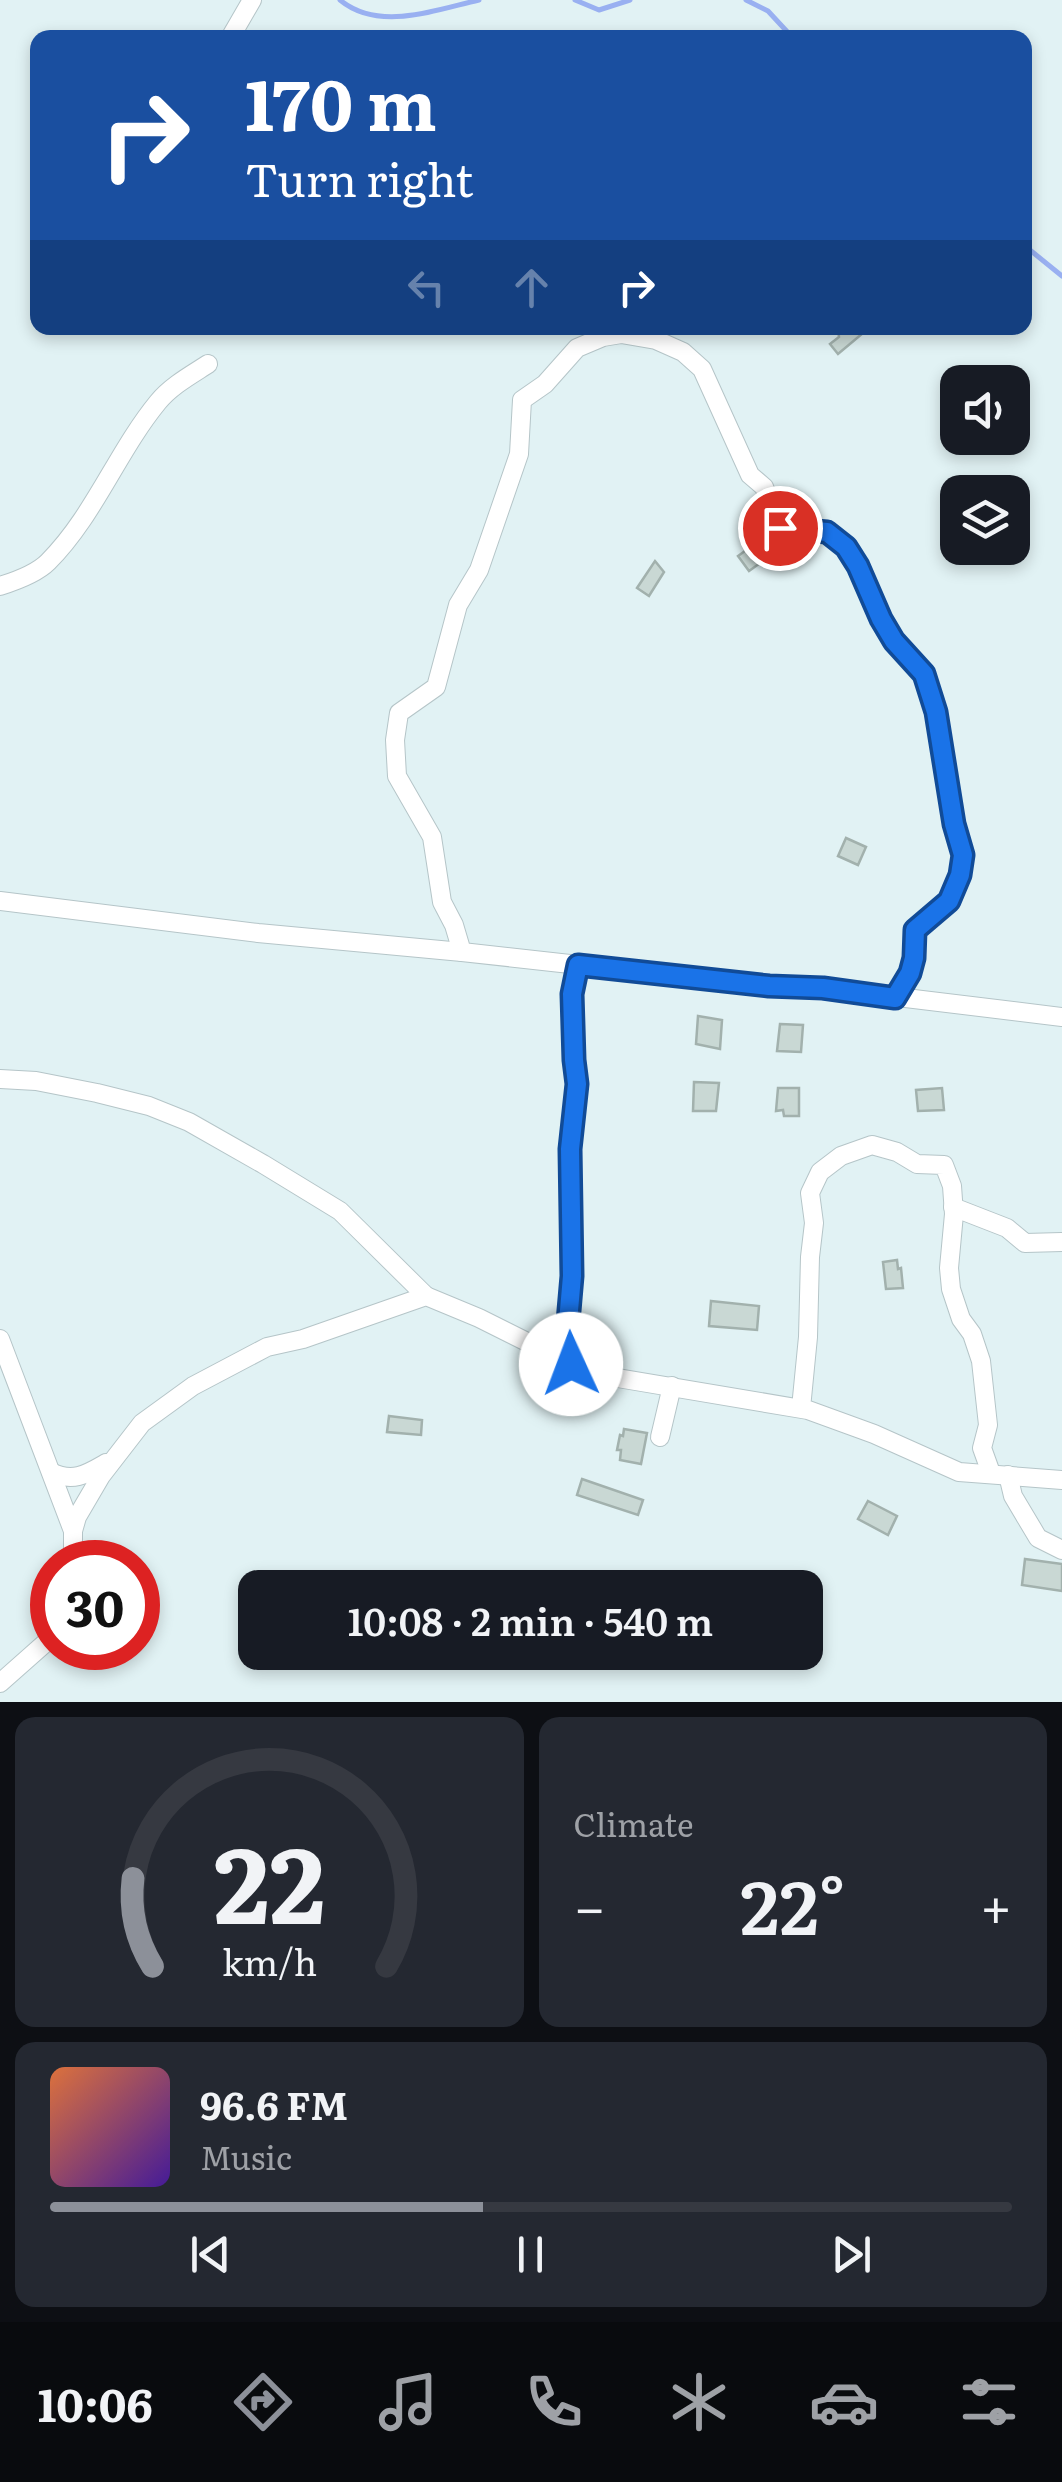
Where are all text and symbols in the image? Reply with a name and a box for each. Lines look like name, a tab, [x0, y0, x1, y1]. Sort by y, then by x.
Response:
text: 170 m	[245, 49, 437, 153]
icon: right	[80, 70, 210, 200]
text: Turn right	[245, 144, 473, 211]
icon: left	[399, 260, 454, 315]
icon: ahead	[504, 260, 559, 315]
icon: right	[609, 260, 664, 315]
map controls	[940, 365, 1030, 565]
button: sound	[940, 365, 1030, 455]
button: layers	[940, 475, 1030, 565]
pin	[738, 486, 823, 571]
icon: arrive	[753, 501, 808, 556]
position arrow	[519, 1312, 623, 1416]
speed limit sign: 30	[30, 1540, 160, 1670]
text: 10:08 · 2 min · 540 m	[348, 1591, 713, 1648]
text: Climate	[574, 1799, 694, 1847]
text: 22	[213, 1802, 325, 1956]
text: 22°	[740, 1847, 845, 1958]
text: −	[574, 1863, 606, 1945]
text: +	[980, 1863, 1012, 1945]
text: km/h	[222, 1934, 317, 1987]
text: 96.6 FM	[200, 2075, 348, 2132]
text: Music	[200, 2132, 292, 2180]
icon: previous	[183, 2227, 238, 2282]
icon: pause	[503, 2227, 558, 2282]
icon: next	[824, 2227, 879, 2282]
icon: directions	[228, 2367, 298, 2437]
icon: music	[373, 2367, 443, 2437]
icon: phone	[519, 2367, 589, 2437]
icon: climate	[664, 2367, 734, 2437]
icon: car	[809, 2367, 879, 2437]
icon: filters	[954, 2367, 1024, 2437]
text: 10:06	[38, 2369, 153, 2436]

